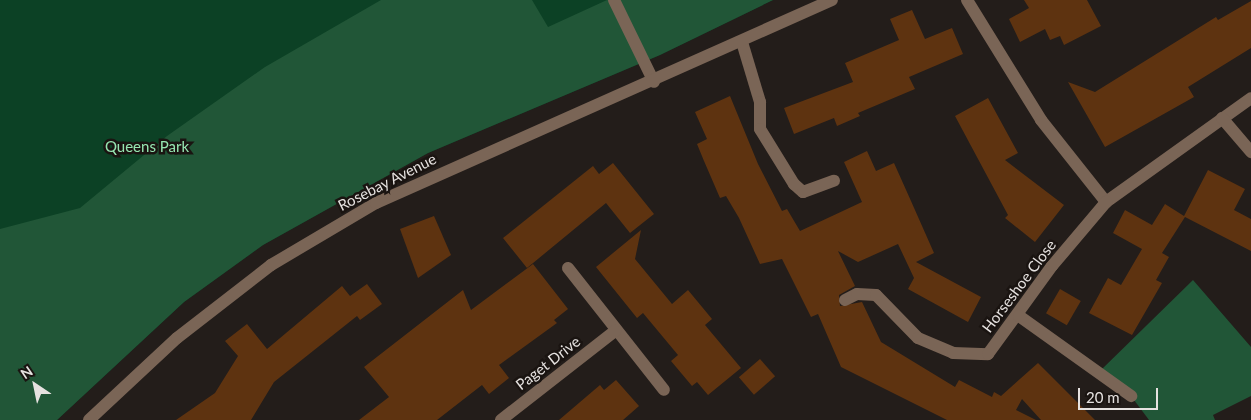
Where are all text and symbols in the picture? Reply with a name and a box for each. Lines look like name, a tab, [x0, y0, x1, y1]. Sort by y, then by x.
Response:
park label: Queens Park	[105, 138, 189, 156]
street label: Rosebay Avenue	[334, 149, 440, 215]
street label: Horseshoe Close	[978, 236, 1060, 336]
street label: Paget Drive	[512, 332, 584, 394]
north arrow	[10, 360, 60, 410]
text: N	[17, 362, 36, 382]
scale bar	[1081, 378, 1161, 410]
text: 20 m	[1086, 388, 1120, 406]

